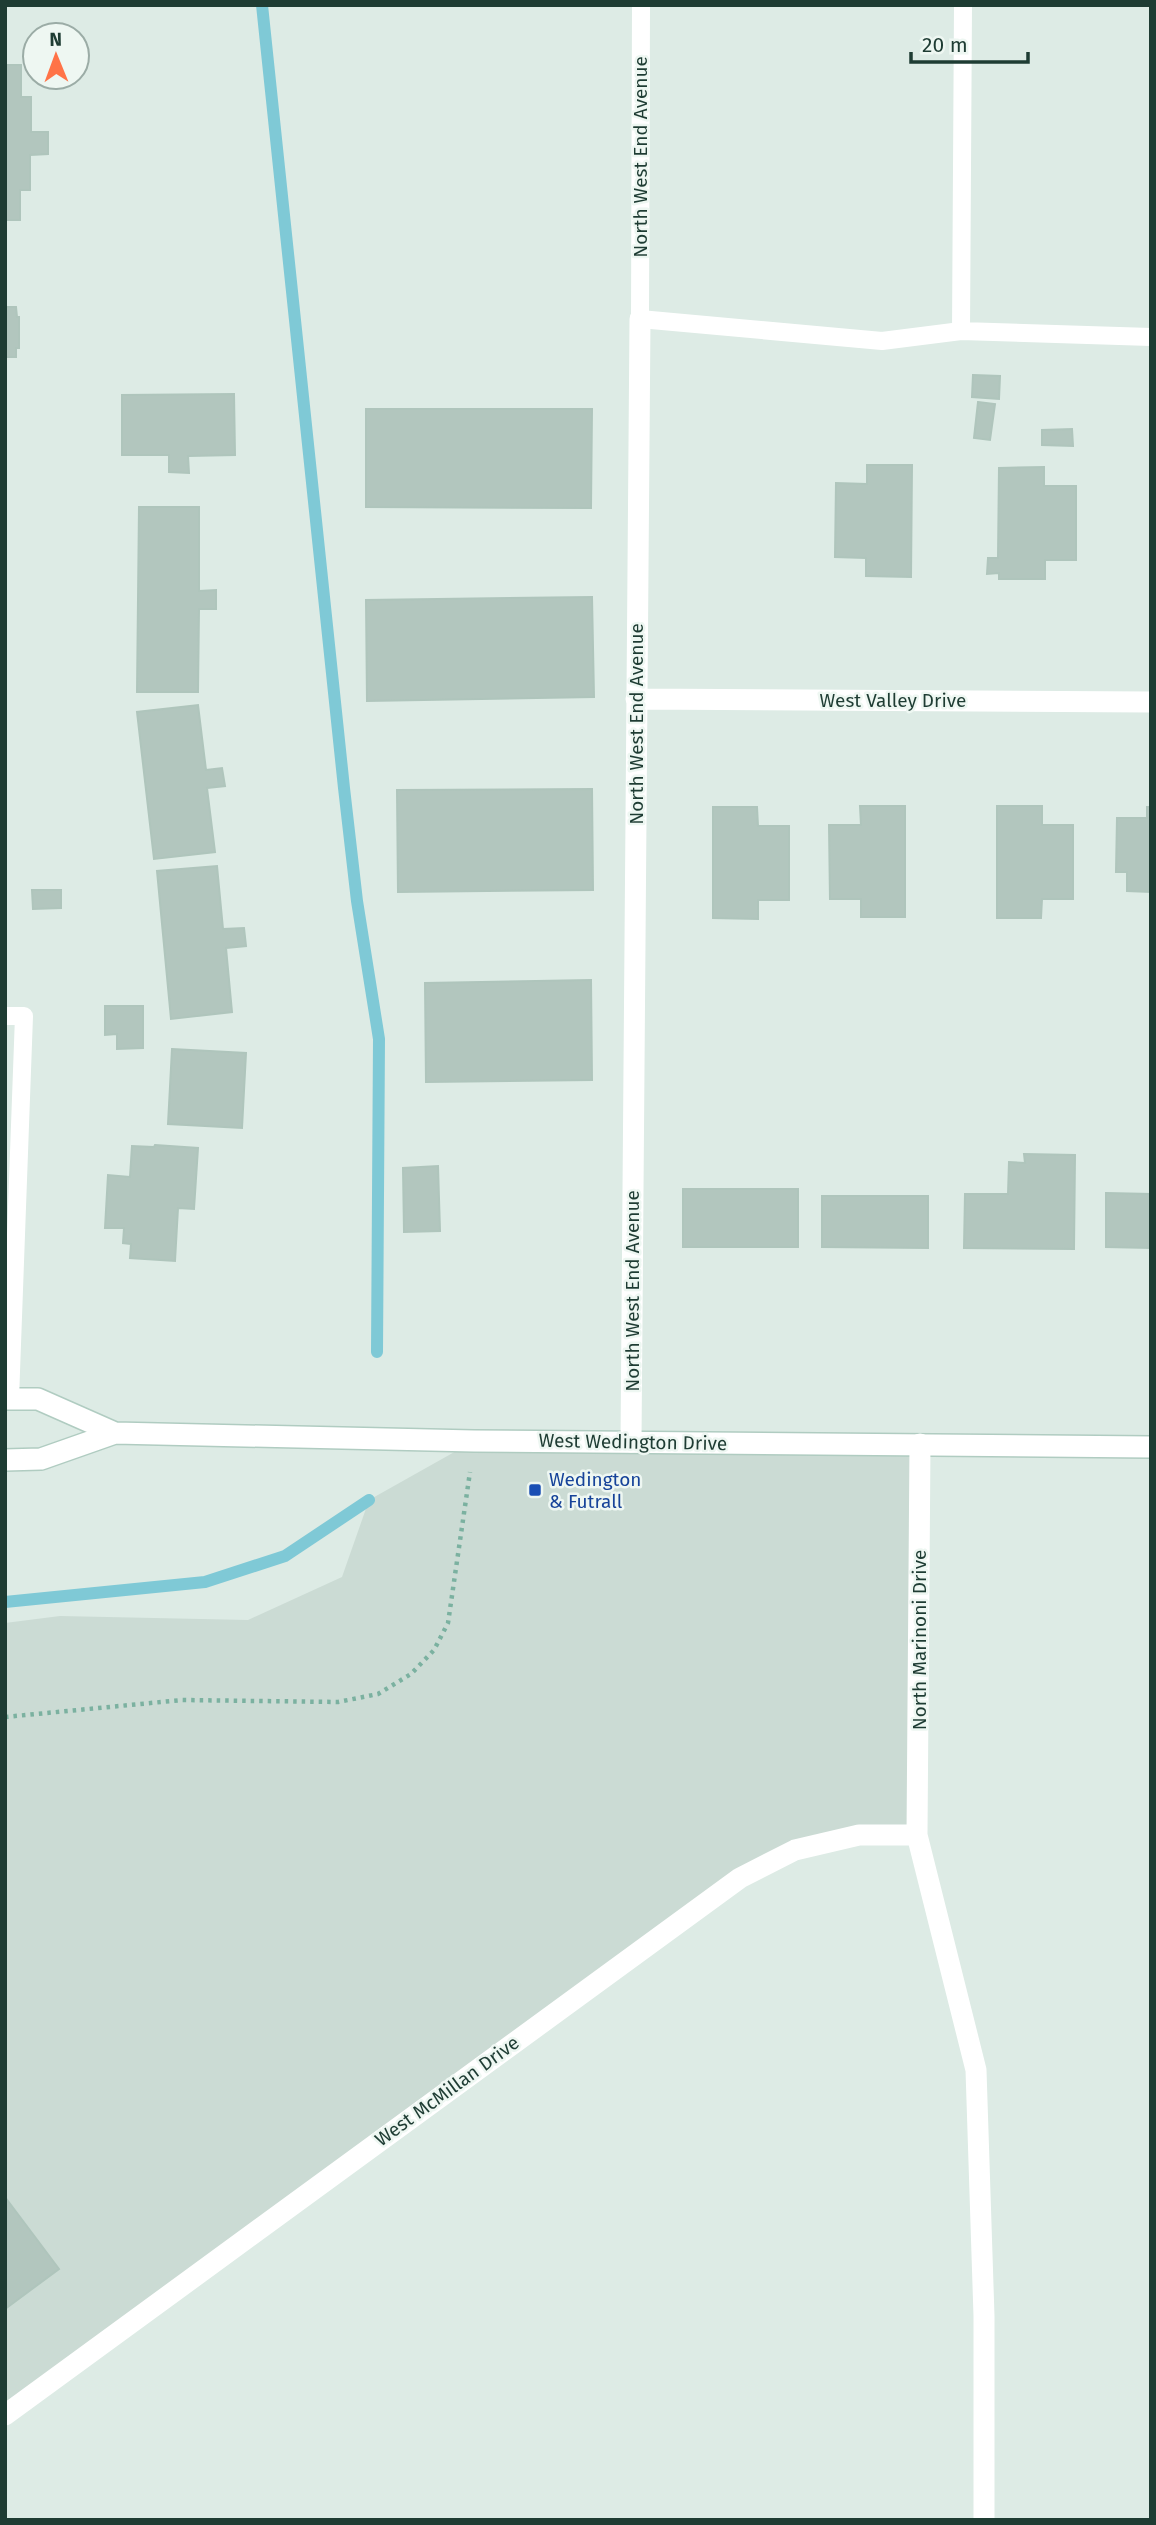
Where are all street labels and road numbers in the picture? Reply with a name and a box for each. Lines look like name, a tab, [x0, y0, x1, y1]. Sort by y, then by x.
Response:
street label: North West End Avenue	[629, 56, 652, 258]
street label: North West End Avenue	[625, 623, 648, 825]
street label: West Valley Drive	[820, 689, 966, 712]
street label: North West End Avenue	[621, 1190, 644, 1392]
street label: West Wedington Drive	[539, 1429, 727, 1455]
street label: North Marinoni Drive	[908, 1550, 931, 1730]
street label: West McMillan Drive	[370, 2031, 524, 2151]

